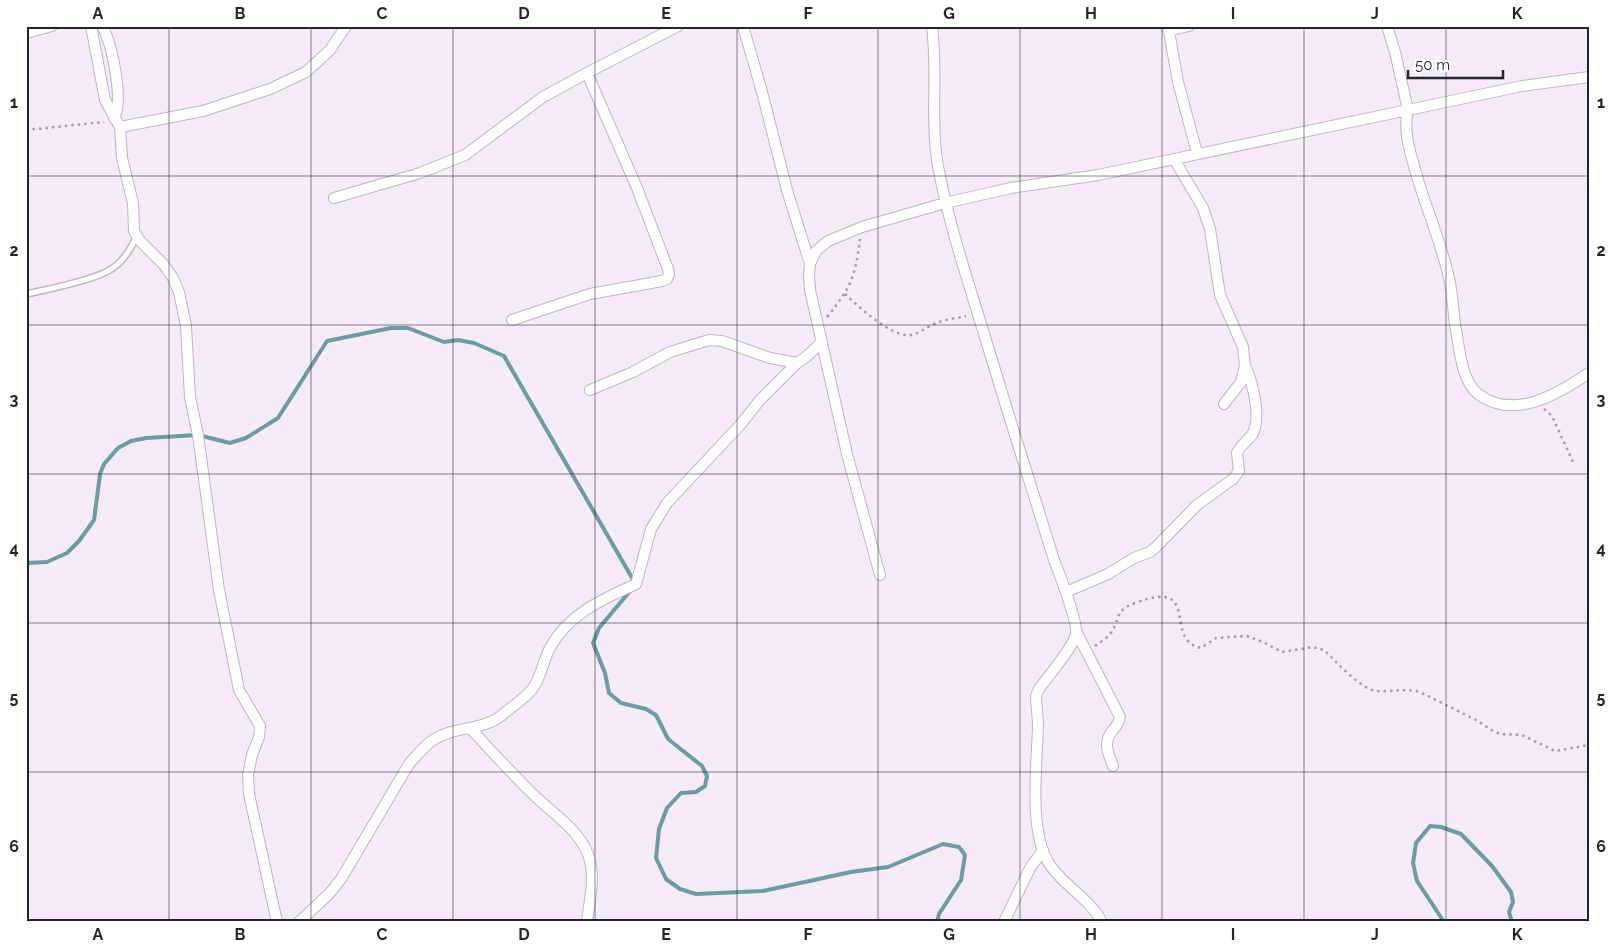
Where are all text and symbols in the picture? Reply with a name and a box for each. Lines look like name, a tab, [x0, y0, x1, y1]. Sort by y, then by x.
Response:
text: A	[93, 4, 104, 23]
text: B	[235, 4, 246, 23]
text: C	[377, 4, 388, 23]
text: D	[518, 4, 530, 23]
text: E	[661, 4, 671, 23]
text: F	[803, 4, 813, 23]
text: G	[943, 4, 955, 23]
text: H	[1085, 4, 1097, 23]
text: I	[1231, 4, 1235, 23]
text: J	[1371, 4, 1379, 23]
text: K	[1512, 4, 1523, 23]
scale bar	[1408, 48, 1502, 80]
text: 50 m	[1415, 56, 1450, 74]
text: 1	[10, 93, 18, 112]
text: 1	[1597, 93, 1605, 112]
text: 2	[9, 241, 19, 260]
text: 2	[1596, 241, 1606, 260]
text: 3	[10, 390, 19, 409]
text: 3	[1597, 390, 1606, 409]
text: 4	[9, 539, 19, 558]
text: 4	[1596, 539, 1606, 558]
text: 5	[10, 688, 19, 707]
text: 5	[1597, 688, 1606, 707]
text: 6	[9, 837, 19, 856]
text: 6	[1596, 837, 1606, 856]
text: A	[93, 925, 104, 944]
text: B	[235, 925, 246, 944]
text: C	[377, 925, 388, 944]
text: D	[518, 925, 530, 944]
text: E	[661, 925, 671, 944]
text: F	[803, 925, 813, 944]
text: G	[943, 925, 955, 944]
text: H	[1085, 925, 1097, 944]
text: I	[1231, 925, 1235, 944]
text: J	[1371, 925, 1379, 944]
text: K	[1512, 925, 1523, 944]

